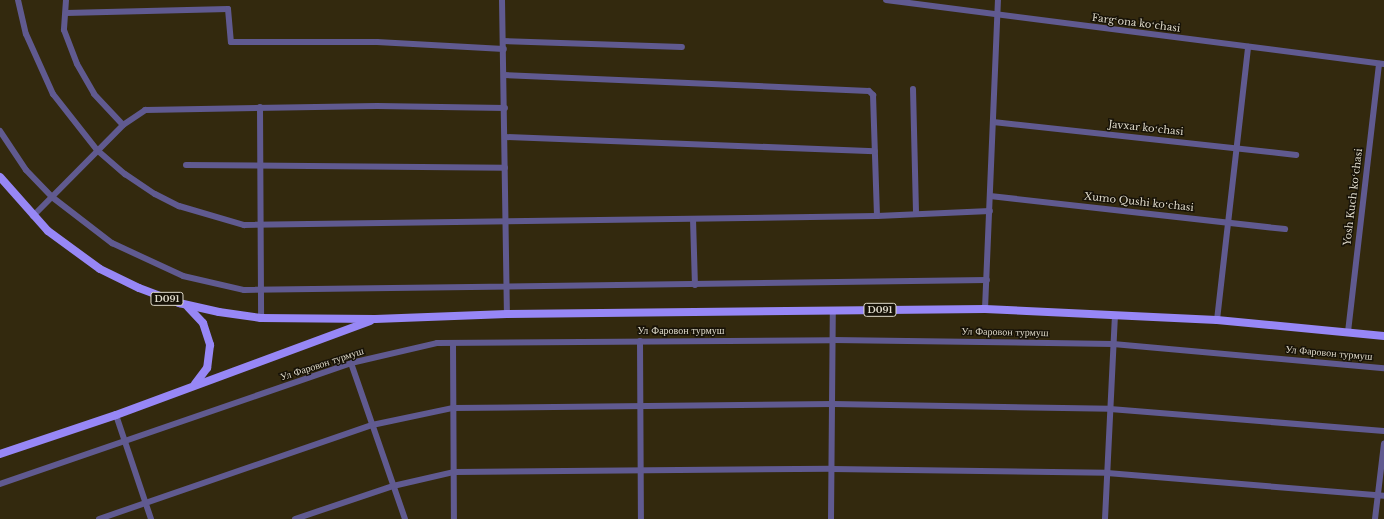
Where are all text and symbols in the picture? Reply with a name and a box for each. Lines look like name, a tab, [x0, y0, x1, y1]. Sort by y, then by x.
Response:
street label: Fargʻona koʻchasi	[1091, 12, 1181, 34]
street label: Javxar koʻchasi	[1108, 118, 1184, 138]
street label: Yosh Kuch koʻchasi	[1341, 148, 1365, 246]
street label: Xumo Qushi koʻchasi	[1084, 190, 1194, 214]
road number: D091	[150, 292, 184, 306]
road number: D091	[863, 303, 897, 317]
street label: Ул Фаровон турмуш	[637, 325, 725, 337]
street label: Ул Фаровон турмуш	[961, 325, 1049, 339]
street label: Ул Фаровон турмуш	[1285, 343, 1373, 363]
street label: Ул Фаровон турмуш	[279, 345, 365, 383]

